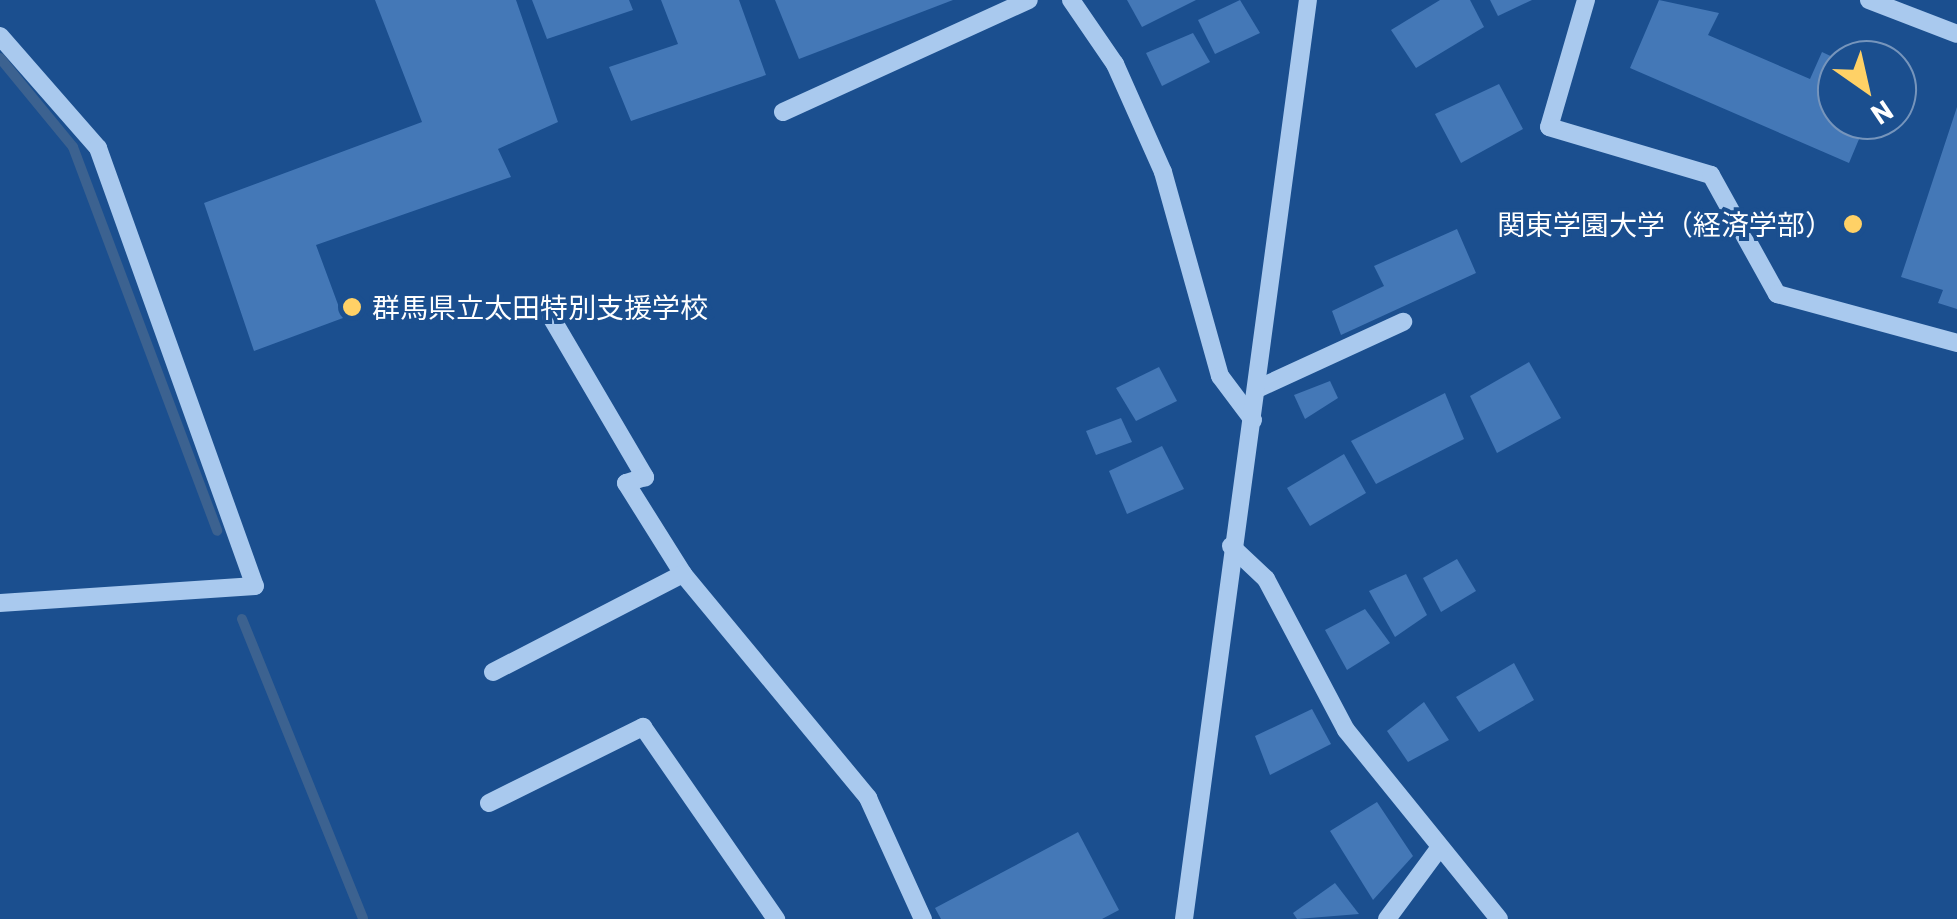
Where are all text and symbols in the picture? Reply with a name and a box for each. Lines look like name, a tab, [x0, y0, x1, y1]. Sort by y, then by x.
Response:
north arrow	[1817, 40, 1917, 140]
text: N	[1865, 94, 1900, 133]
place label: 関東学園大学（経済学部）	[1497, 207, 1833, 241]
marker: 関東学園大学（経済学部）	[1842, 213, 1864, 235]
place label: 群馬県立太田特別支援学校	[372, 290, 708, 324]
marker: 群馬県立太田特別支援学校	[341, 296, 363, 318]

